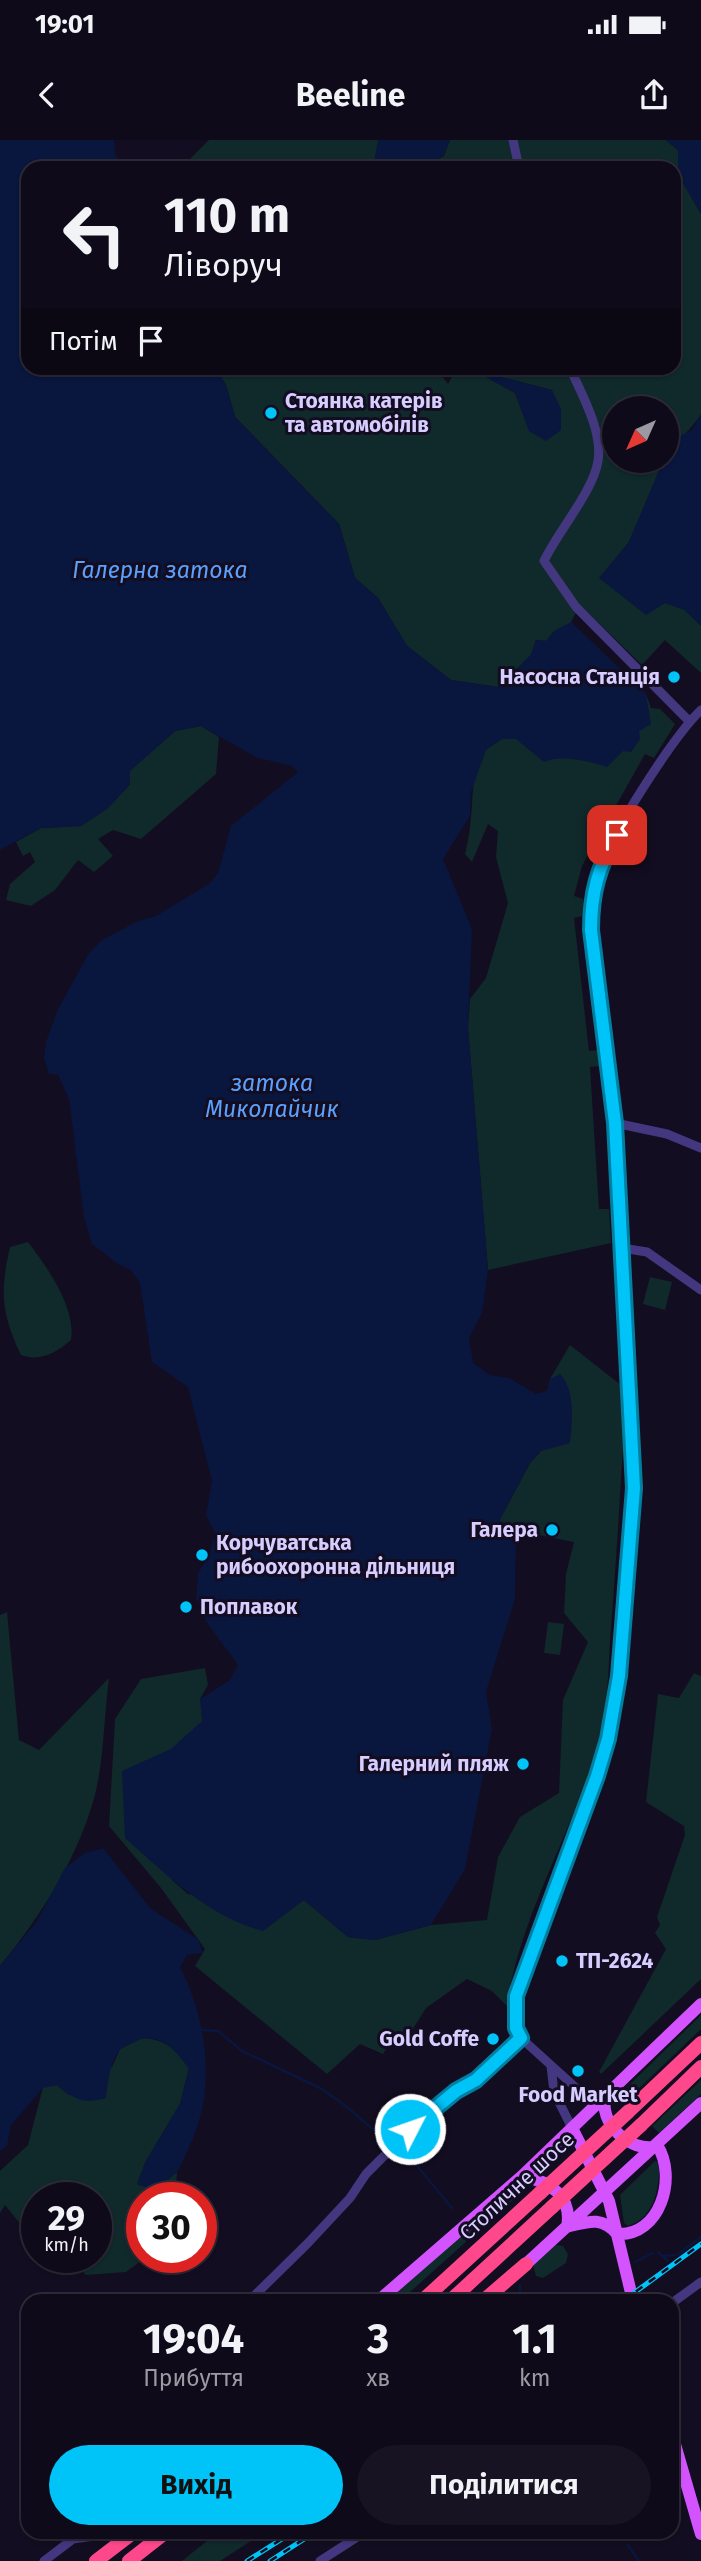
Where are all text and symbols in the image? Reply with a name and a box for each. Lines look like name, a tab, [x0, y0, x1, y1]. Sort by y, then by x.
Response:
text: 19:01	[35, 9, 95, 40]
icon: back	[28, 76, 66, 114]
text: Beeline	[296, 76, 405, 114]
icon: share	[635, 76, 673, 114]
text: 110 m	[164, 186, 290, 245]
icon: left	[49, 189, 140, 280]
text: Ліворуч	[164, 246, 283, 284]
icon: arrive	[132, 322, 170, 360]
text: Потім	[49, 326, 118, 357]
place label: Стоянка катерів та автомобілів	[285, 388, 443, 438]
north arrow	[602, 396, 679, 472]
map controls	[602, 396, 679, 473]
marker: Стоянка катерів та автомобілів	[263, 405, 279, 421]
water label: Галерна затока	[72, 556, 248, 584]
place label: Насосна Станція	[500, 664, 660, 690]
marker: Насосна Станція	[666, 669, 682, 685]
pin	[587, 805, 647, 865]
icon: arrive	[598, 816, 636, 854]
water label: затока Миколайчик	[205, 1069, 339, 1123]
place label: Галера	[470, 1517, 538, 1543]
marker: Галера	[544, 1522, 560, 1538]
place label: Корчуватська рибоохоронна дільниця	[216, 1530, 455, 1580]
marker: Корчуватська рибоохоронна дільниця	[194, 1547, 210, 1563]
place label: Поплавок	[200, 1594, 298, 1620]
marker: Поплавок	[178, 1599, 194, 1615]
place label: Галерний пляж	[359, 1751, 509, 1777]
marker: Галерний пляж	[515, 1756, 531, 1772]
place label: ТП-2624	[576, 1948, 653, 1974]
marker: ТП-2624	[554, 1953, 570, 1969]
place label: Gold Coffe	[379, 2026, 479, 2052]
marker: Gold Coffe	[485, 2031, 501, 2047]
marker: Food Market	[570, 2063, 586, 2079]
place label: Food Market	[518, 2082, 638, 2108]
position arrow	[373, 2092, 447, 2166]
street label: Столичне шосе	[454, 2126, 580, 2246]
speed limit sign: 30	[126, 2182, 217, 2273]
text: 29	[48, 2197, 85, 2239]
text: km/h	[44, 2234, 89, 2256]
text: 19:04	[143, 2314, 244, 2364]
text: 3	[367, 2314, 389, 2364]
text: 1.1	[512, 2314, 557, 2364]
text: Прибуття	[143, 2364, 244, 2392]
text: хв	[366, 2364, 390, 2392]
text: km	[519, 2364, 550, 2392]
button: Вихід	[49, 2445, 343, 2525]
button: Поділитися	[357, 2445, 651, 2525]

